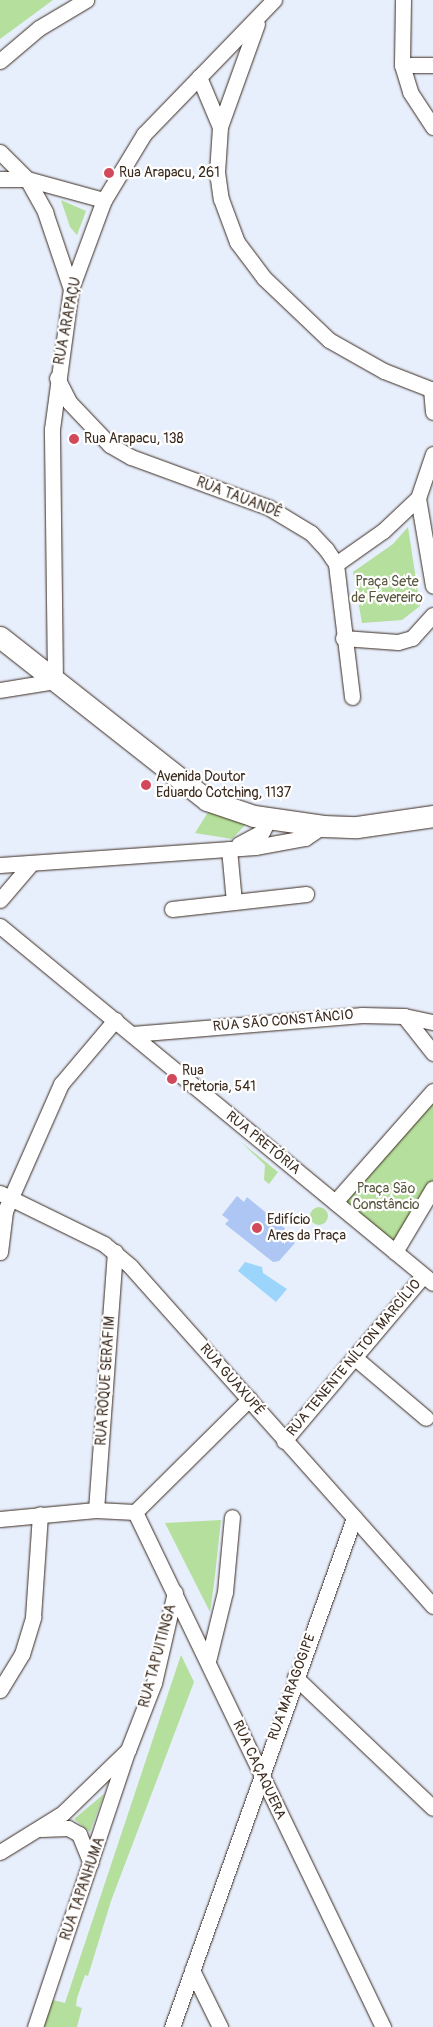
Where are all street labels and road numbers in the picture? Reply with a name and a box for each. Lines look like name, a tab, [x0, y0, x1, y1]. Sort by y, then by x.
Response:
street label: RUA ARAPAÇU	[51, 276, 85, 366]
street label: RUA TAUANDÊ	[194, 474, 284, 522]
street label: RUA SÃO CONSTÂNCIO	[212, 1006, 354, 1036]
street label: RUA PRETÓRIA	[222, 1108, 304, 1178]
street label: RUA TENENTE NÍLTON MARCÍLIO	[283, 1276, 425, 1440]
street label: RUA ROQUE SERAFIM	[93, 1316, 119, 1446]
street label: RUA GUAXUPÉ	[196, 1341, 268, 1419]
street label: RUA TAPUITINGA	[136, 1602, 180, 1710]
street label: RUA MARAGOGIPE	[265, 1631, 319, 1743]
street label: RUA CAÇAQUERA	[229, 1718, 289, 1822]
street label: RUA TAPANHUMA	[57, 1835, 109, 1943]

